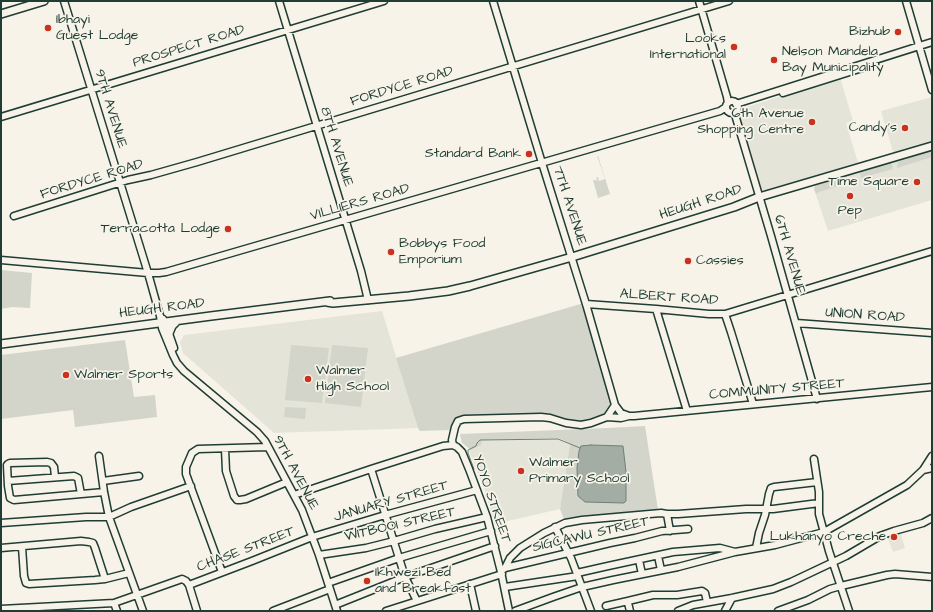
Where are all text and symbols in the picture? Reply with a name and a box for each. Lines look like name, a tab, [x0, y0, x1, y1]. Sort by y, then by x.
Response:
place label: Ibhayi Guest Lodge	[56, 12, 138, 44]
street label: PROSPECT ROAD	[131, 22, 247, 72]
marker: Ibhayi Guest Lodge	[43, 23, 53, 33]
place label: Bizhub	[849, 24, 890, 40]
marker: Bizhub	[893, 27, 903, 37]
place label: Looks International	[650, 31, 726, 64]
marker: Looks International	[729, 42, 739, 52]
place label: Nelson Mandela Bay Municipality	[782, 44, 884, 76]
marker: Nelson Mandela Bay Municipality	[769, 55, 779, 65]
street label: FORDYCE ROAD	[348, 63, 456, 111]
street label: 9TH AVENUE	[90, 67, 130, 151]
street label: 8TH AVENUE	[316, 105, 356, 189]
place label: 6th Avenue Shopping Centre	[697, 106, 804, 138]
marker: 6th Avenue Shopping Centre	[807, 117, 817, 127]
place label: Candy's	[849, 120, 897, 136]
marker: Candy's	[900, 123, 910, 133]
place label: Standard Bank	[425, 146, 521, 162]
marker: Standard Bank	[524, 149, 534, 159]
street label: FORDYCE ROAD	[38, 156, 146, 204]
street label: 7TH AVENUE	[548, 164, 590, 248]
place label: Time Square	[828, 174, 909, 190]
marker: Time Square	[912, 177, 922, 187]
street label: VILLIERS ROAD	[308, 181, 412, 225]
street label: HEUGH ROAD	[658, 182, 744, 224]
marker: Pep	[845, 191, 855, 201]
place label: Pep	[838, 203, 862, 219]
street label: 6TH AVENUE	[770, 213, 808, 297]
place label: Terracotta Lodge	[101, 221, 220, 237]
marker: Terracotta Lodge	[223, 224, 233, 234]
place label: Bobbys Food Emporium	[399, 236, 485, 268]
marker: Bobbys Food Emporium	[386, 247, 396, 257]
place label: Cassies	[696, 253, 744, 269]
marker: Cassies	[683, 256, 693, 266]
street label: ALBERT ROAD	[619, 286, 719, 310]
street label: HEUGH ROAD	[118, 295, 206, 323]
street label: UNION ROAD	[825, 305, 905, 327]
place label: Walmer High School	[316, 363, 389, 396]
place label: Walmer Sports	[74, 367, 173, 383]
marker: Walmer Sports	[61, 370, 71, 380]
marker: Walmer High School	[303, 374, 313, 384]
street label: COMMUNITY STREET	[709, 376, 845, 404]
street label: 9TH AVENUE	[268, 433, 322, 513]
street label: YOYO STREET	[468, 453, 514, 545]
place label: Walmer Primary School	[529, 455, 630, 488]
marker: Walmer Primary School	[516, 466, 526, 476]
street label: JANUARY STREET	[332, 478, 450, 526]
street label: WITBOOI STREET	[343, 504, 457, 546]
street label: SIGCAWU STREET	[531, 513, 651, 557]
street label: CHASE STREET	[195, 524, 297, 576]
place label: Lukhanyo Creche	[770, 529, 886, 545]
marker: Lukhanyo Creche	[889, 532, 899, 542]
place label: Ikhwezi Bed and Breakfast	[375, 565, 471, 598]
marker: Ikhwezi Bed and Breakfast	[362, 576, 372, 586]

